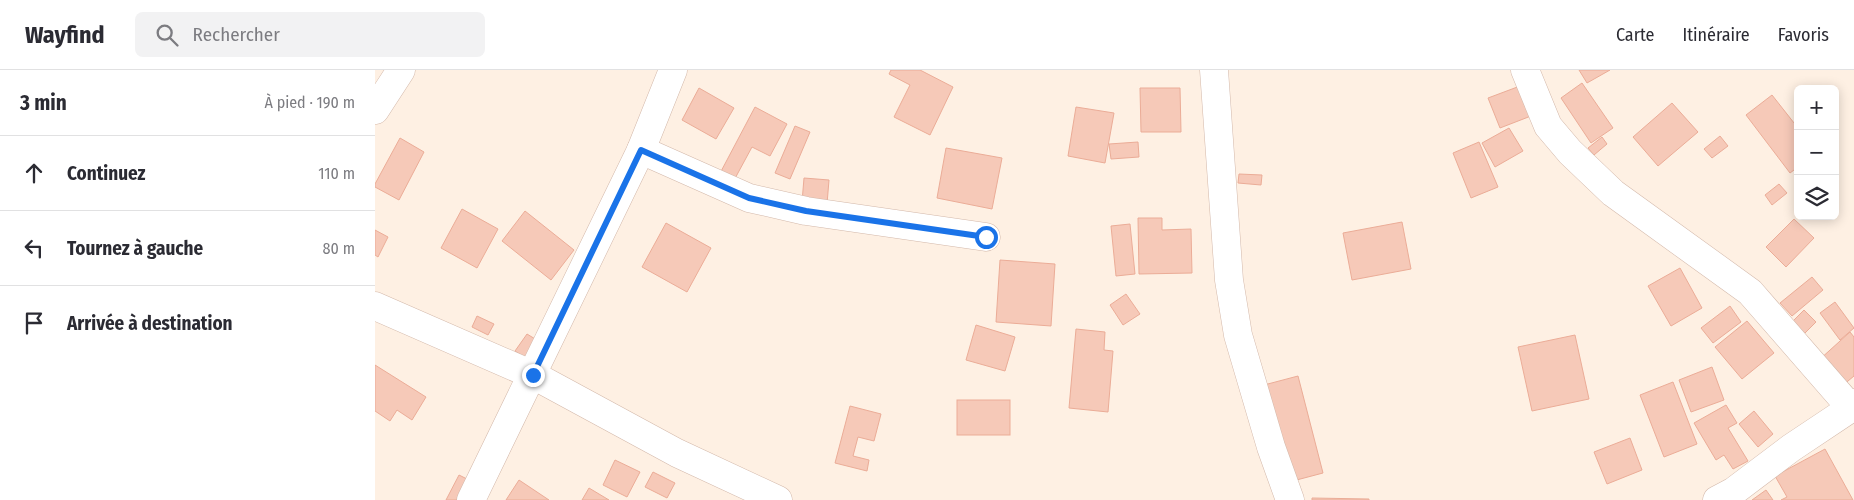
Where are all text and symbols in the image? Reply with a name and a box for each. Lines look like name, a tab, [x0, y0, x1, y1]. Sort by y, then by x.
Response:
search box	[135, 12, 485, 57]
text: Wayfind	[25, 21, 105, 49]
icon: search	[153, 21, 181, 49]
text: Rechercher	[193, 23, 280, 46]
text: Carte	[1616, 24, 1654, 46]
text: Itinéraire	[1682, 24, 1750, 46]
text: Favoris	[1778, 24, 1829, 46]
map controls	[1794, 85, 1839, 220]
button: +	[1794, 85, 1839, 130]
text: 3 min	[20, 90, 67, 116]
text: À pied · 190 m	[264, 93, 355, 112]
button: −	[1794, 130, 1839, 175]
icon: ahead	[20, 159, 48, 187]
text: Continuez	[67, 162, 146, 185]
text: 110 m	[318, 164, 355, 183]
button: layers	[1794, 175, 1839, 220]
route start	[975, 226, 998, 249]
icon: left	[20, 234, 48, 262]
text: Tournez à gauche	[67, 237, 203, 260]
text: 80 m	[323, 239, 355, 258]
icon: arrive	[20, 309, 48, 337]
text: Arrivée à destination	[67, 312, 233, 335]
route end	[522, 364, 545, 387]

